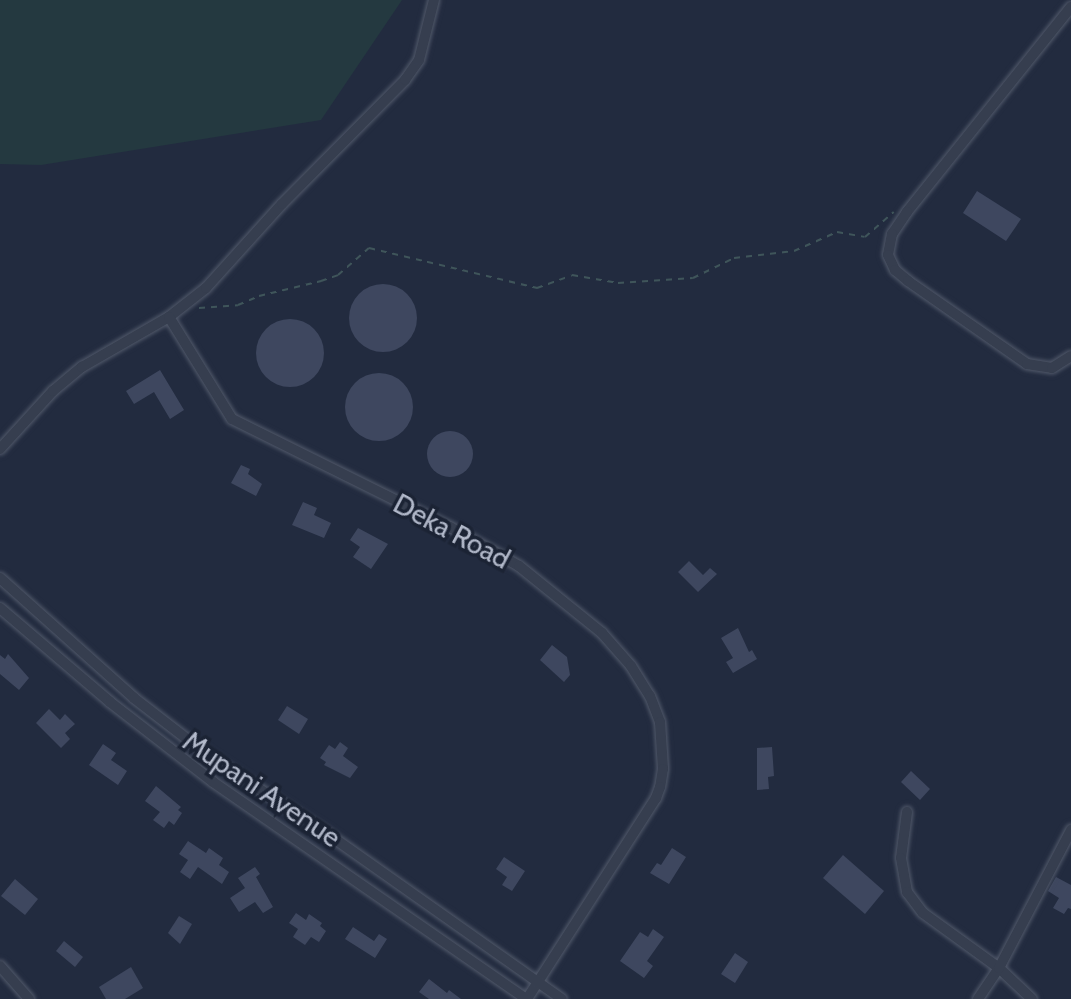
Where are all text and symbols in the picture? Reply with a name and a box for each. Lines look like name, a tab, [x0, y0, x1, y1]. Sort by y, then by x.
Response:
street label: Deka Road	[388, 486, 516, 576]
street label: Mupani Avenue	[177, 724, 347, 854]

